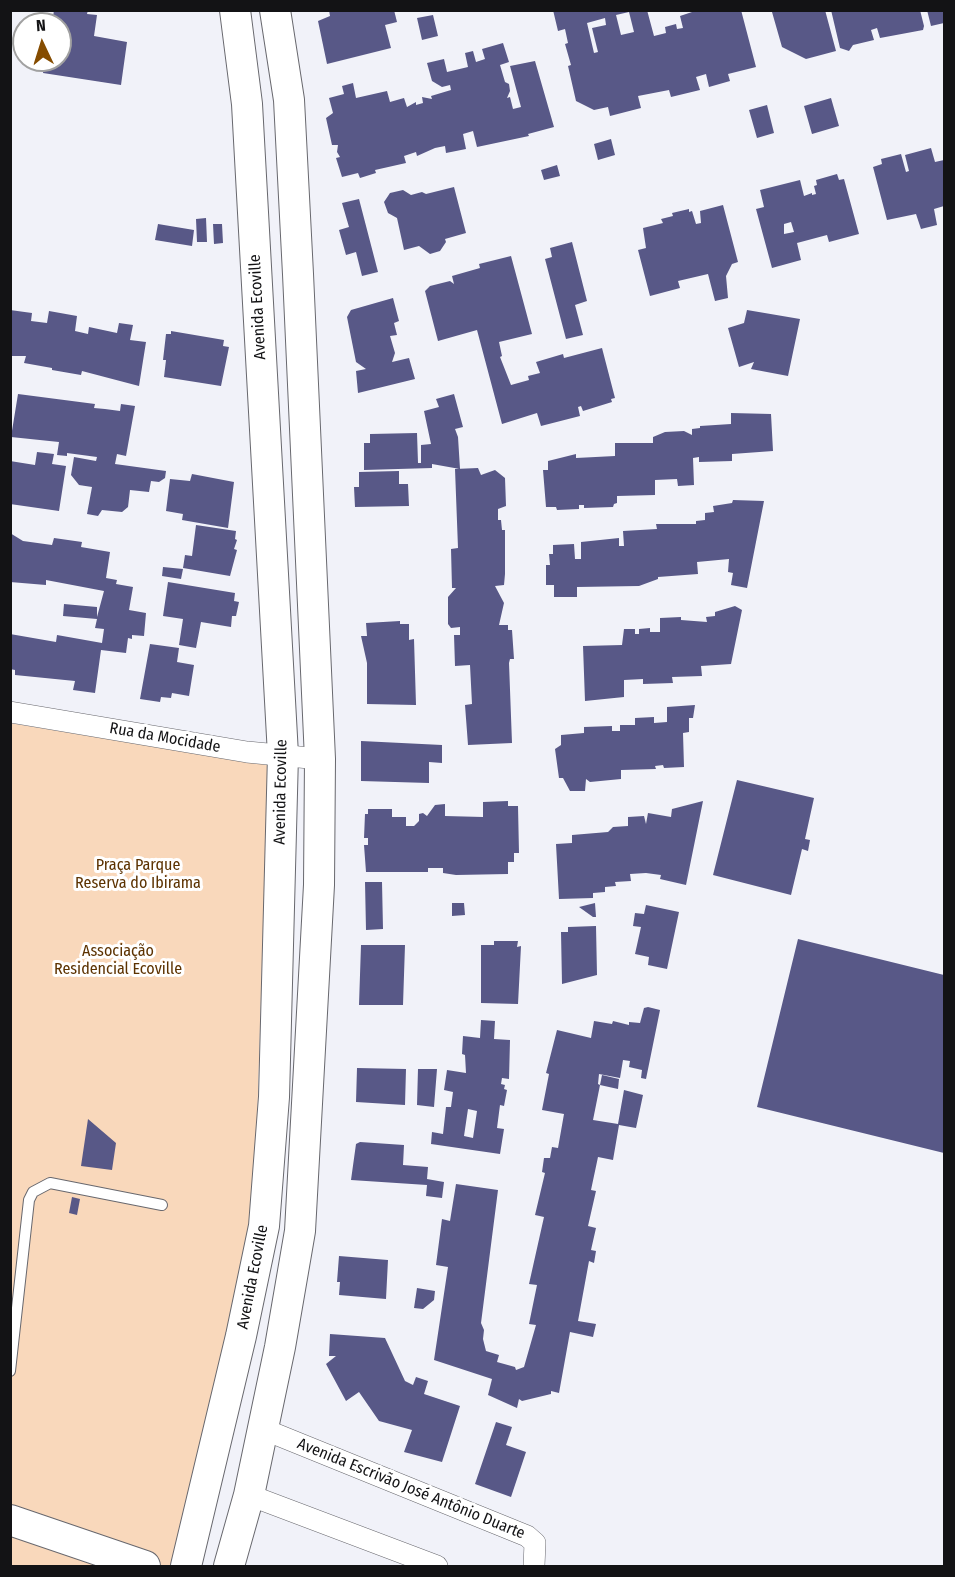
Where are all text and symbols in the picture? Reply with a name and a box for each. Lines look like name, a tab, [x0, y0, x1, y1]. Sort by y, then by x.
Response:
north arrow	[12, 12, 72, 72]
text: N	[35, 16, 46, 35]
street label: Avenida Ecoville	[246, 254, 270, 360]
street label: Rua da Mocidade	[108, 719, 222, 757]
street label: Avenida Ecoville	[270, 739, 292, 845]
park label: Praça Parque Reserva do Ibirama	[75, 856, 201, 894]
park label: Associação Residencial Ecoville	[54, 942, 182, 980]
street label: Avenida Ecoville	[234, 1223, 272, 1331]
street label: Avenida Escrivão José Antônio Duarte	[294, 1434, 528, 1544]

